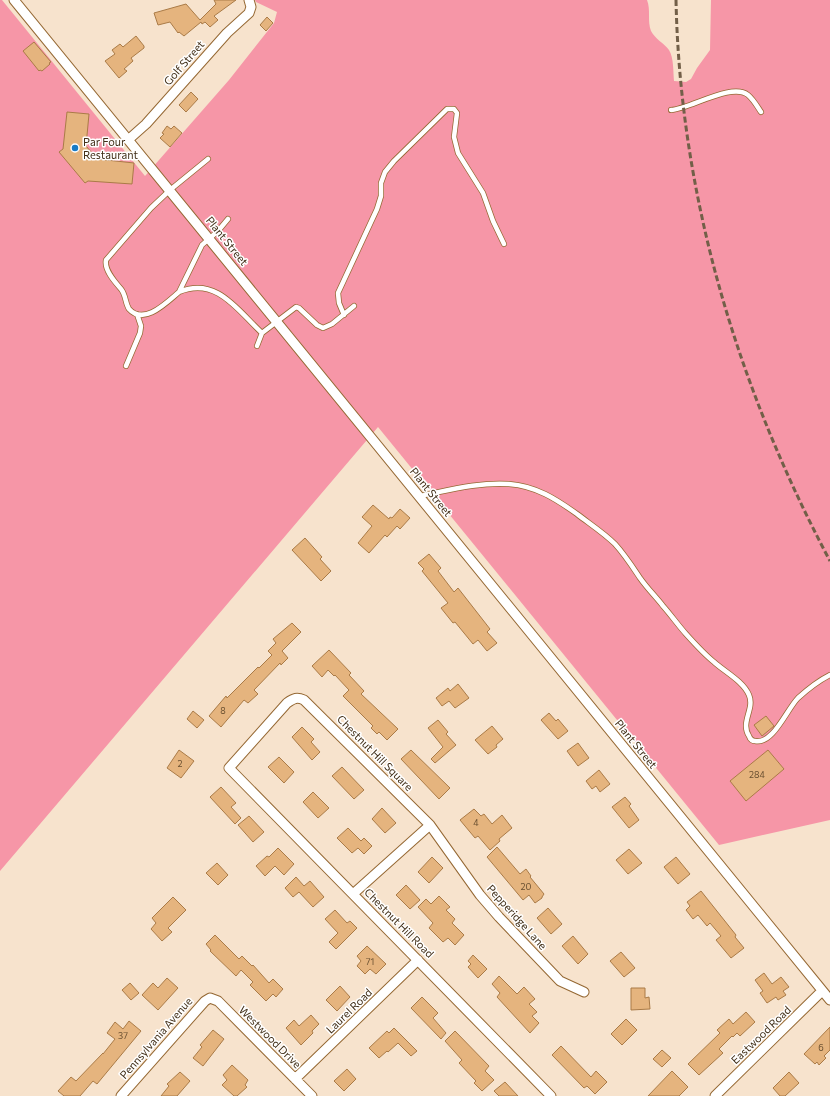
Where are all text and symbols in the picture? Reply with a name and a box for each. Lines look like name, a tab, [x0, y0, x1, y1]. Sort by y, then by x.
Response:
street label: Golf Street	[161, 37, 207, 88]
place label: Par Four Restaurant	[83, 135, 139, 161]
marker: Par Four Restaurant	[70, 143, 80, 153]
street label: Plant Street	[204, 213, 251, 268]
street label: Plant Street	[408, 464, 455, 519]
house number: 8	[220, 705, 226, 716]
street label: Chestnut Hill Square	[335, 712, 416, 793]
street label: Plant Street	[613, 716, 660, 771]
house number: 2	[178, 758, 183, 769]
house number: 284	[749, 769, 766, 780]
house number: 4	[473, 817, 479, 828]
house number: 20	[521, 881, 532, 892]
street label: Pepperidge Lane	[485, 882, 550, 952]
street label: Chestnut Hill Road	[362, 885, 437, 960]
house number: 71	[366, 956, 374, 967]
street label: Laurel Road	[323, 986, 374, 1036]
street label: Pennsylvania Avenue	[117, 994, 195, 1081]
street label: Westwood Drive	[237, 1003, 304, 1071]
street label: Eastwood Road	[728, 1003, 793, 1066]
house number: 37	[118, 1030, 128, 1041]
house number: 6	[818, 1042, 824, 1053]

